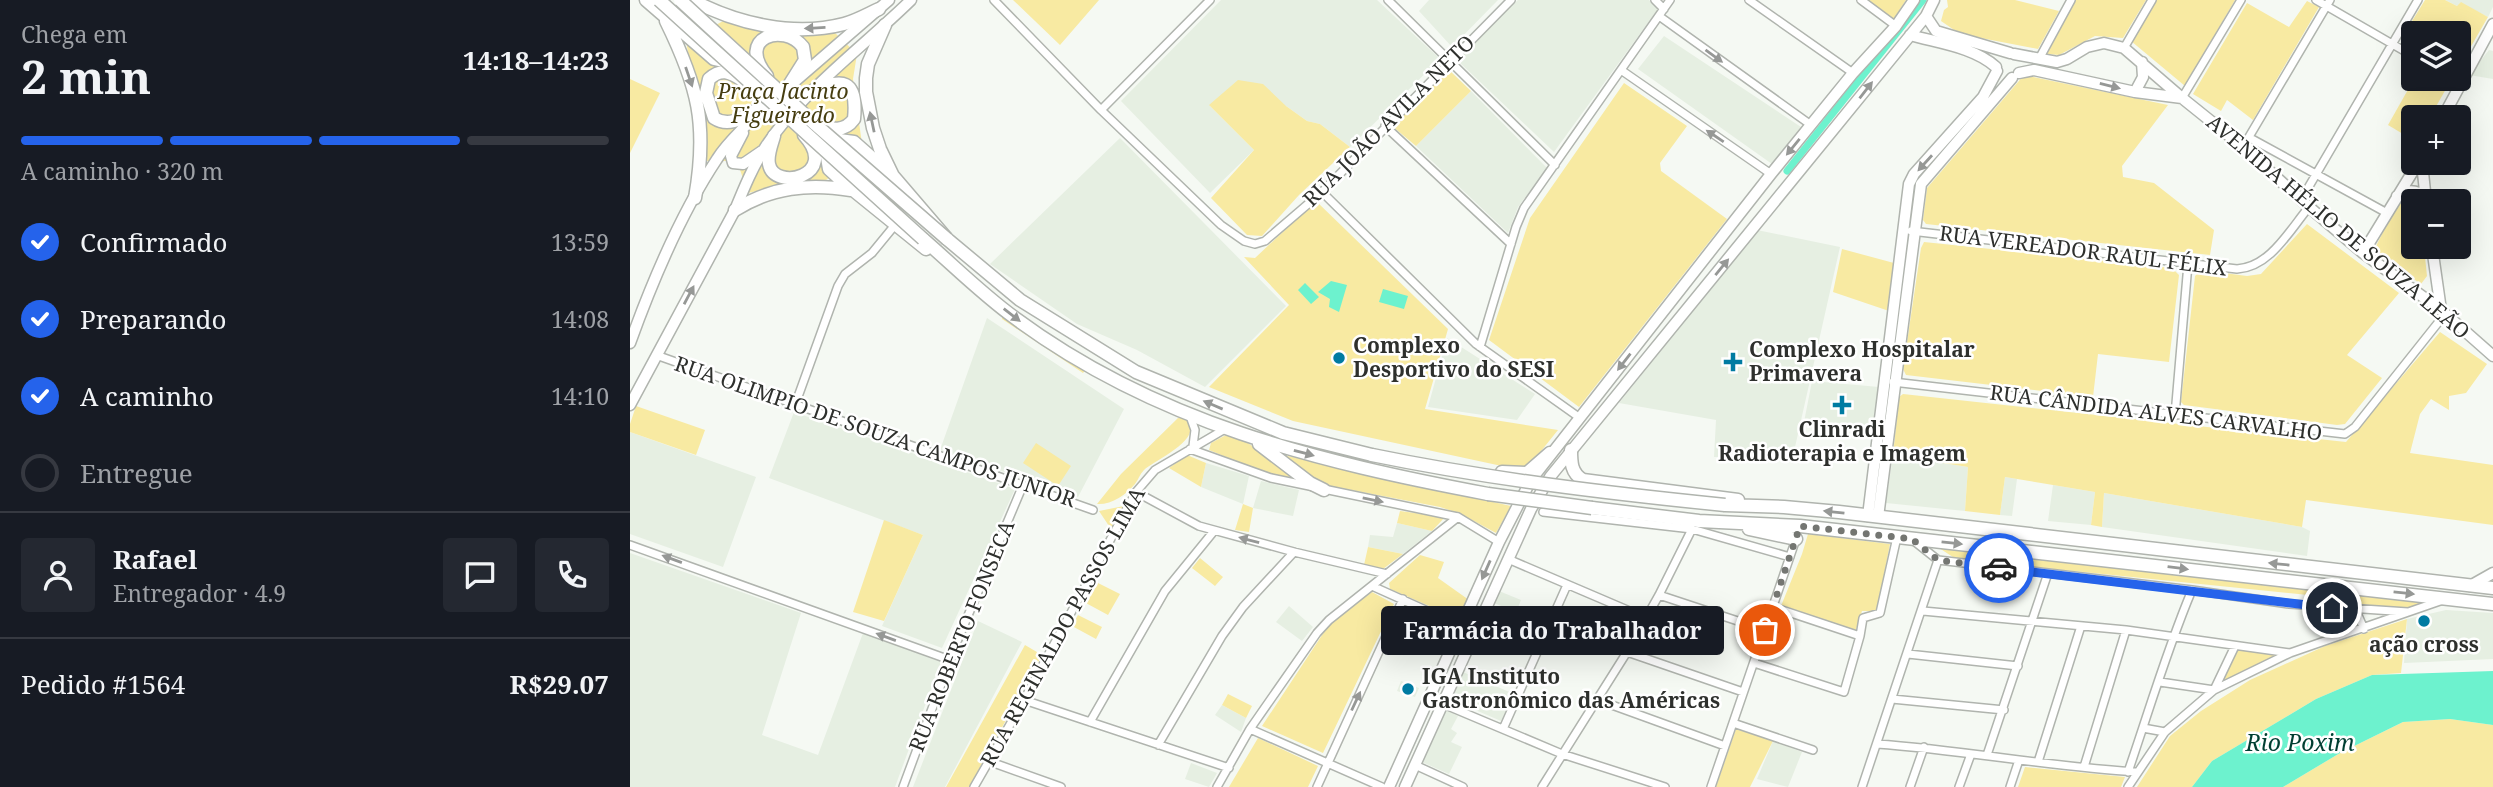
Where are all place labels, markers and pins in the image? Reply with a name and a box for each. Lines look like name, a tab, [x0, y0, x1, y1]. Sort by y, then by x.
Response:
place label: Complexo Desportivo do SESI	[1353, 331, 1554, 383]
place label: Complexo Hospitalar Primavera	[1749, 335, 1975, 387]
marker: Complexo Desportivo do SESI	[1331, 350, 1347, 366]
marker: Complexo Hospitalar Primavera	[1723, 352, 1743, 372]
marker: Clinradi Radioterapia e Imagem	[1832, 395, 1852, 415]
place label: Clinradi Radioterapia e Imagem	[1718, 415, 1966, 467]
pin	[2302, 578, 2362, 638]
pin	[1735, 600, 1795, 660]
callout: Farmácia do Trabalhador	[1380, 606, 1723, 654]
marker: ação cross	[2416, 613, 2432, 629]
place label: ação cross	[2369, 630, 2479, 658]
place label: IGA Instituto Gastronômico das Américas	[1422, 662, 1720, 714]
marker: IGA Instituto Gastronômico das Américas	[1400, 681, 1416, 697]

